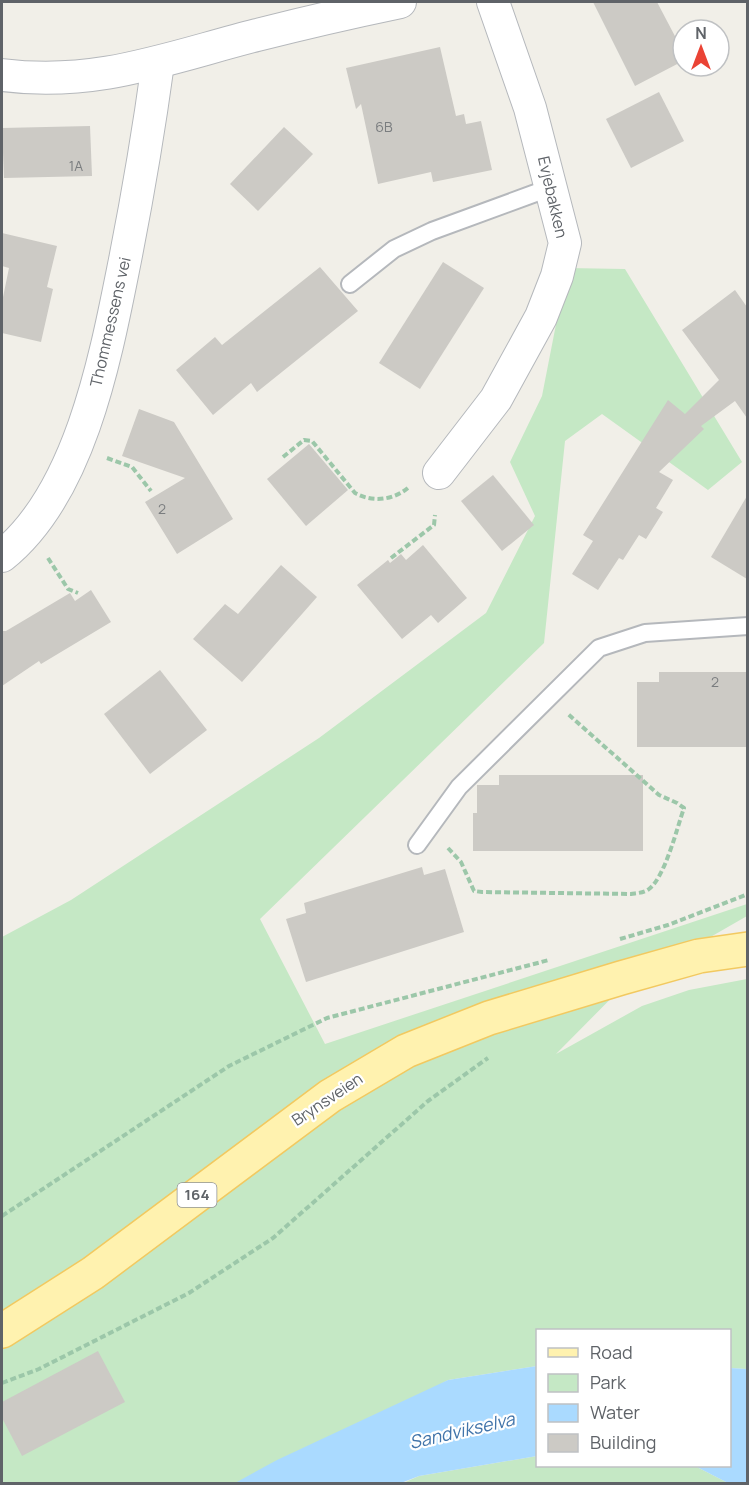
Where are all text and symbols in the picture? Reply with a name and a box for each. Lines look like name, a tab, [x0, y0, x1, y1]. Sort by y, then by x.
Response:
north arrow	[671, 18, 731, 78]
text: N	[695, 22, 707, 44]
house number: 6B	[375, 117, 393, 136]
street label: Evjebakken	[533, 154, 573, 240]
house number: 1A	[69, 156, 83, 175]
street label: Thommessens vei	[84, 255, 136, 389]
house number: 2	[158, 499, 166, 518]
house number: 2	[711, 672, 719, 691]
street label: Brynsveien	[287, 1067, 367, 1131]
road number: 164	[178, 1183, 216, 1207]
legend	[536, 1329, 731, 1467]
text: Road	[590, 1340, 633, 1364]
text: Park	[590, 1370, 627, 1394]
text: Water	[590, 1400, 640, 1424]
water label: Sandvikselva	[407, 1406, 518, 1454]
text: Building	[590, 1430, 656, 1454]

